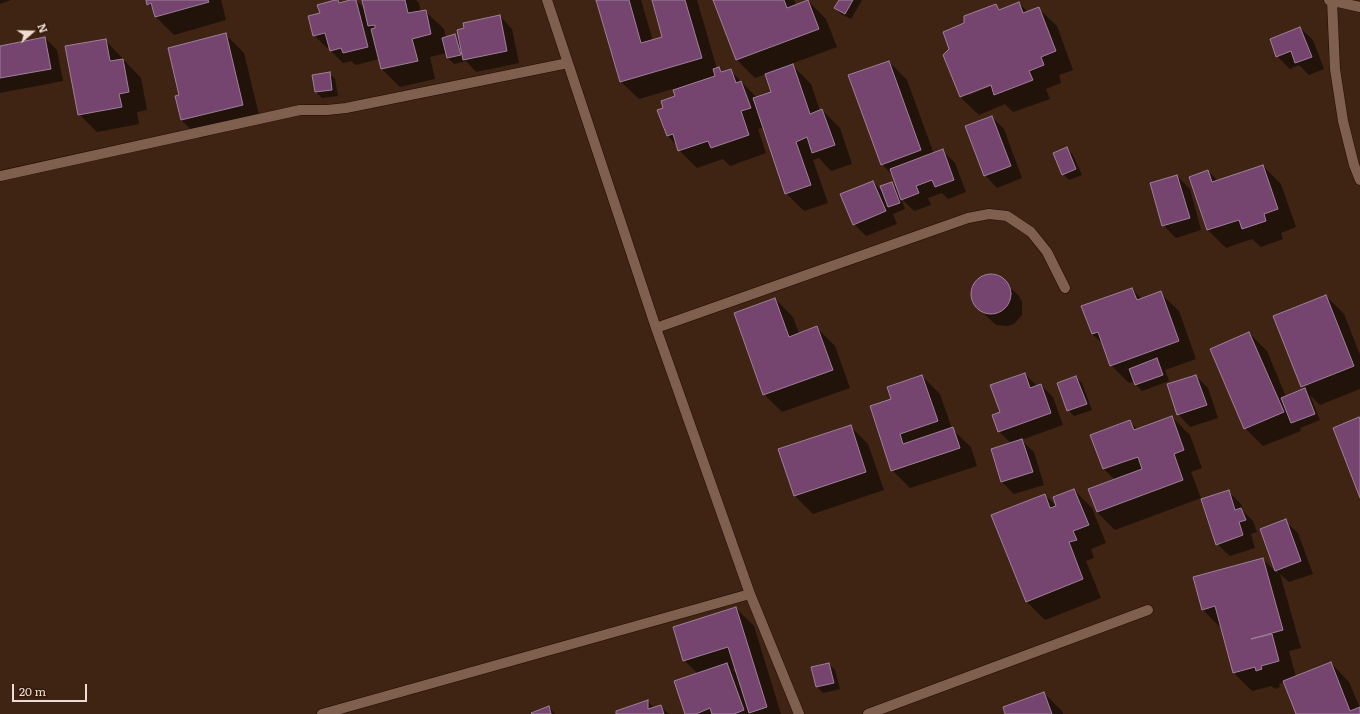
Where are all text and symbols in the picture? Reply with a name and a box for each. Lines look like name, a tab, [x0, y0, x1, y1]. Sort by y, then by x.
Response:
north arrow	[12, 12, 52, 52]
text: N	[34, 21, 52, 35]
scale bar	[14, 676, 89, 702]
text: 20 m	[19, 682, 46, 700]

